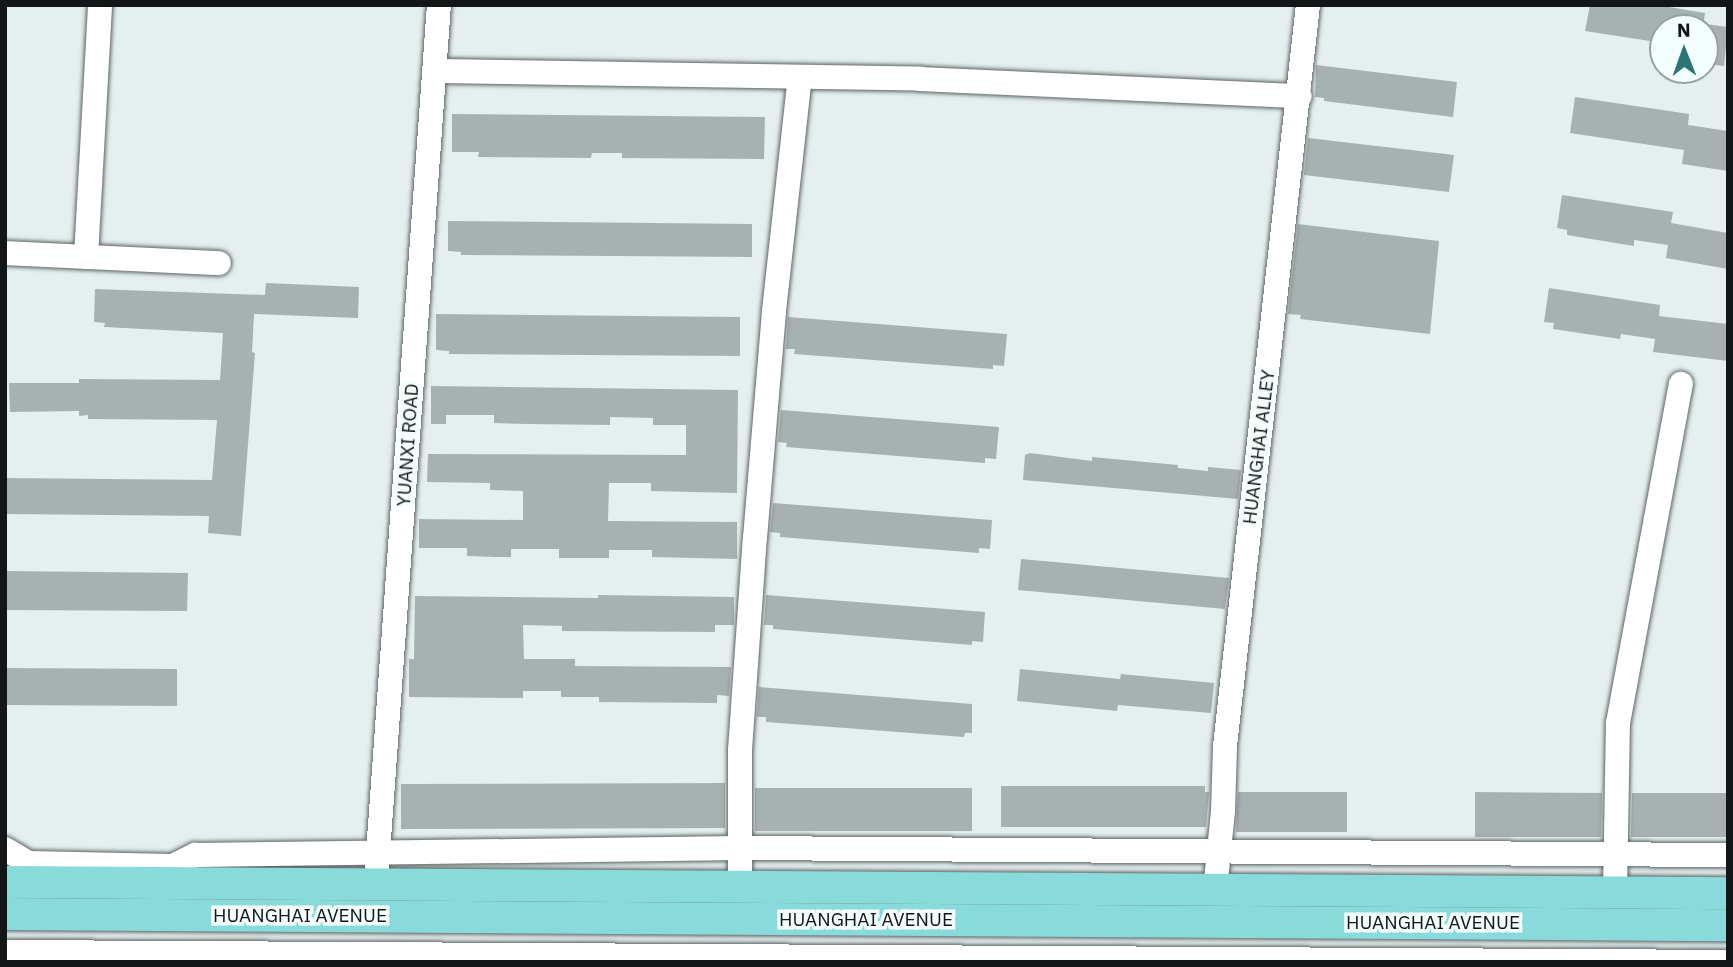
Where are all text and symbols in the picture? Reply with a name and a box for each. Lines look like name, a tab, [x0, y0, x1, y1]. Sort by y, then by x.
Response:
north arrow	[1649, 14, 1719, 84]
text: N	[1677, 18, 1691, 42]
street label: HUANGHAI ALLEY	[1238, 368, 1280, 526]
street label: YUANXI ROAD	[392, 383, 424, 507]
street label: HUANGHAI AVENUE	[213, 905, 387, 927]
street label: HUANGHAI AVENUE	[779, 909, 953, 931]
street label: HUANGHAI AVENUE	[1346, 912, 1520, 934]

